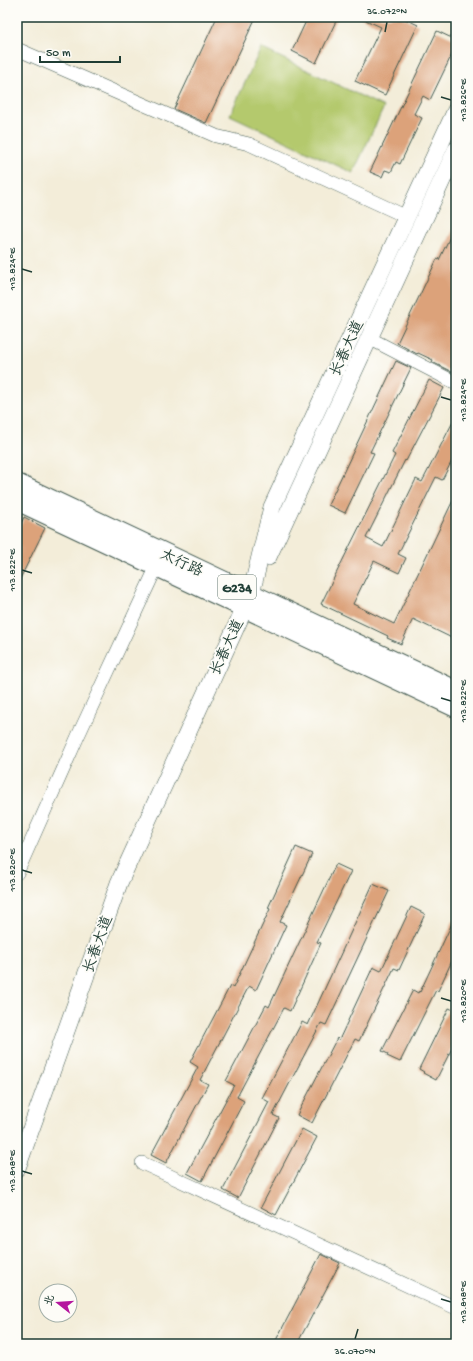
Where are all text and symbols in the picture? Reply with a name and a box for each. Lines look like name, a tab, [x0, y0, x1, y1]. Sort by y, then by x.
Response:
text: 36.072°N	[366, 6, 408, 18]
scale bar	[40, 38, 120, 64]
text: 50 m	[46, 47, 71, 61]
text: 113.826°E	[458, 78, 470, 122]
text: 113.824°E	[7, 247, 19, 291]
street label: 长春大道	[327, 318, 369, 380]
text: 113.824°E	[458, 378, 470, 422]
street label: 太行路	[157, 546, 205, 581]
text: 113.822°E	[7, 548, 19, 592]
road number: G234	[218, 575, 256, 599]
street label: 长春大道	[207, 617, 249, 679]
text: 113.822°E	[458, 679, 470, 723]
text: 113.820°E	[7, 848, 19, 893]
street label: 长春大道	[80, 913, 118, 976]
text: 113.820°E	[458, 979, 470, 1024]
text: 113.818°E	[7, 1149, 19, 1193]
text: 113.818°E	[458, 1280, 470, 1324]
north arrow	[38, 1283, 78, 1323]
text: 北	[43, 1294, 58, 1308]
text: 36.070°N	[334, 1346, 376, 1358]

